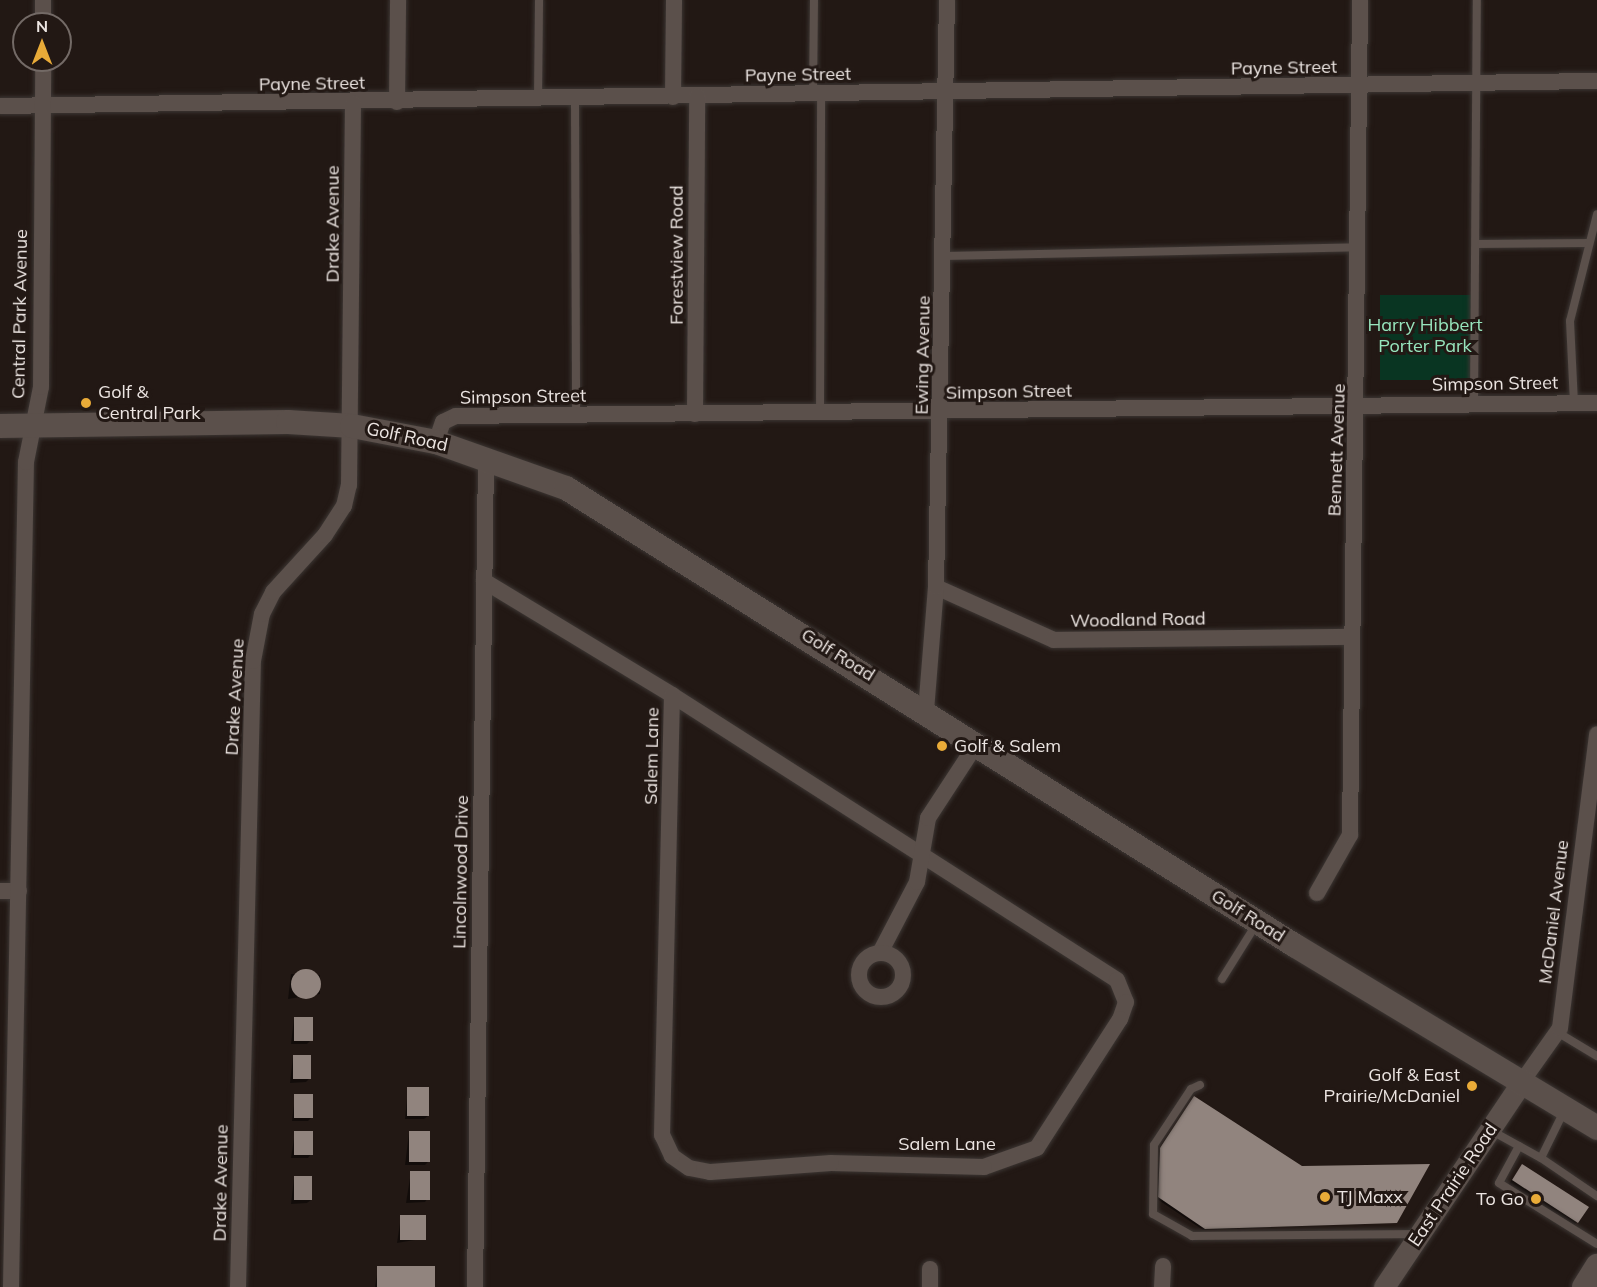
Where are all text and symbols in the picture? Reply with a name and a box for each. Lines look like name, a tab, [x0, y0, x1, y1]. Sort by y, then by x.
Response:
north arrow	[12, 12, 72, 72]
text: N	[36, 16, 48, 36]
street label: Payne Street	[1231, 56, 1337, 80]
street label: Payne Street	[745, 63, 851, 87]
street label: Payne Street	[259, 72, 365, 96]
street label: Drake Avenue	[322, 166, 344, 282]
street label: Forestview Road	[666, 185, 688, 325]
street label: Central Park Avenue	[8, 229, 32, 399]
street label: Ewing Avenue	[911, 295, 935, 415]
park label: Harry Hibbert Porter Park	[1367, 315, 1483, 358]
street label: Simpson Street	[1432, 372, 1558, 396]
street label: Simpson Street	[946, 380, 1072, 404]
place label: Golf & Central Park	[98, 382, 200, 424]
street label: Bennett Avenue	[1324, 383, 1350, 517]
street label: Simpson Street	[460, 385, 586, 409]
marker: Golf & Central Park	[79, 396, 93, 410]
street label: Golf Road	[364, 418, 450, 456]
street label: Woodland Road	[1070, 608, 1206, 632]
street label: Golf Road	[797, 624, 879, 686]
street label: Drake Avenue	[221, 638, 249, 756]
street label: Salem Lane	[640, 707, 664, 805]
place label: Golf & Salem	[954, 735, 1061, 757]
marker: Golf & Salem	[935, 739, 949, 753]
street label: Lincolnwood Drive	[449, 795, 473, 949]
street label: McDaniel Avenue	[1534, 839, 1574, 985]
street label: Golf Road	[1207, 885, 1289, 947]
place label: Golf & East Prairie/McDaniel	[1324, 1065, 1460, 1108]
marker: Golf & East Prairie/McDaniel	[1465, 1079, 1479, 1093]
street label: East Prairie Road	[1404, 1119, 1502, 1251]
street label: Drake Avenue	[209, 1124, 233, 1242]
street label: Salem Lane	[898, 1133, 996, 1155]
place label: TJ Maxx	[1337, 1186, 1403, 1208]
place label: To Go	[1476, 1188, 1524, 1210]
marker: TJ Maxx	[1318, 1190, 1332, 1204]
marker: To Go	[1529, 1192, 1543, 1206]

